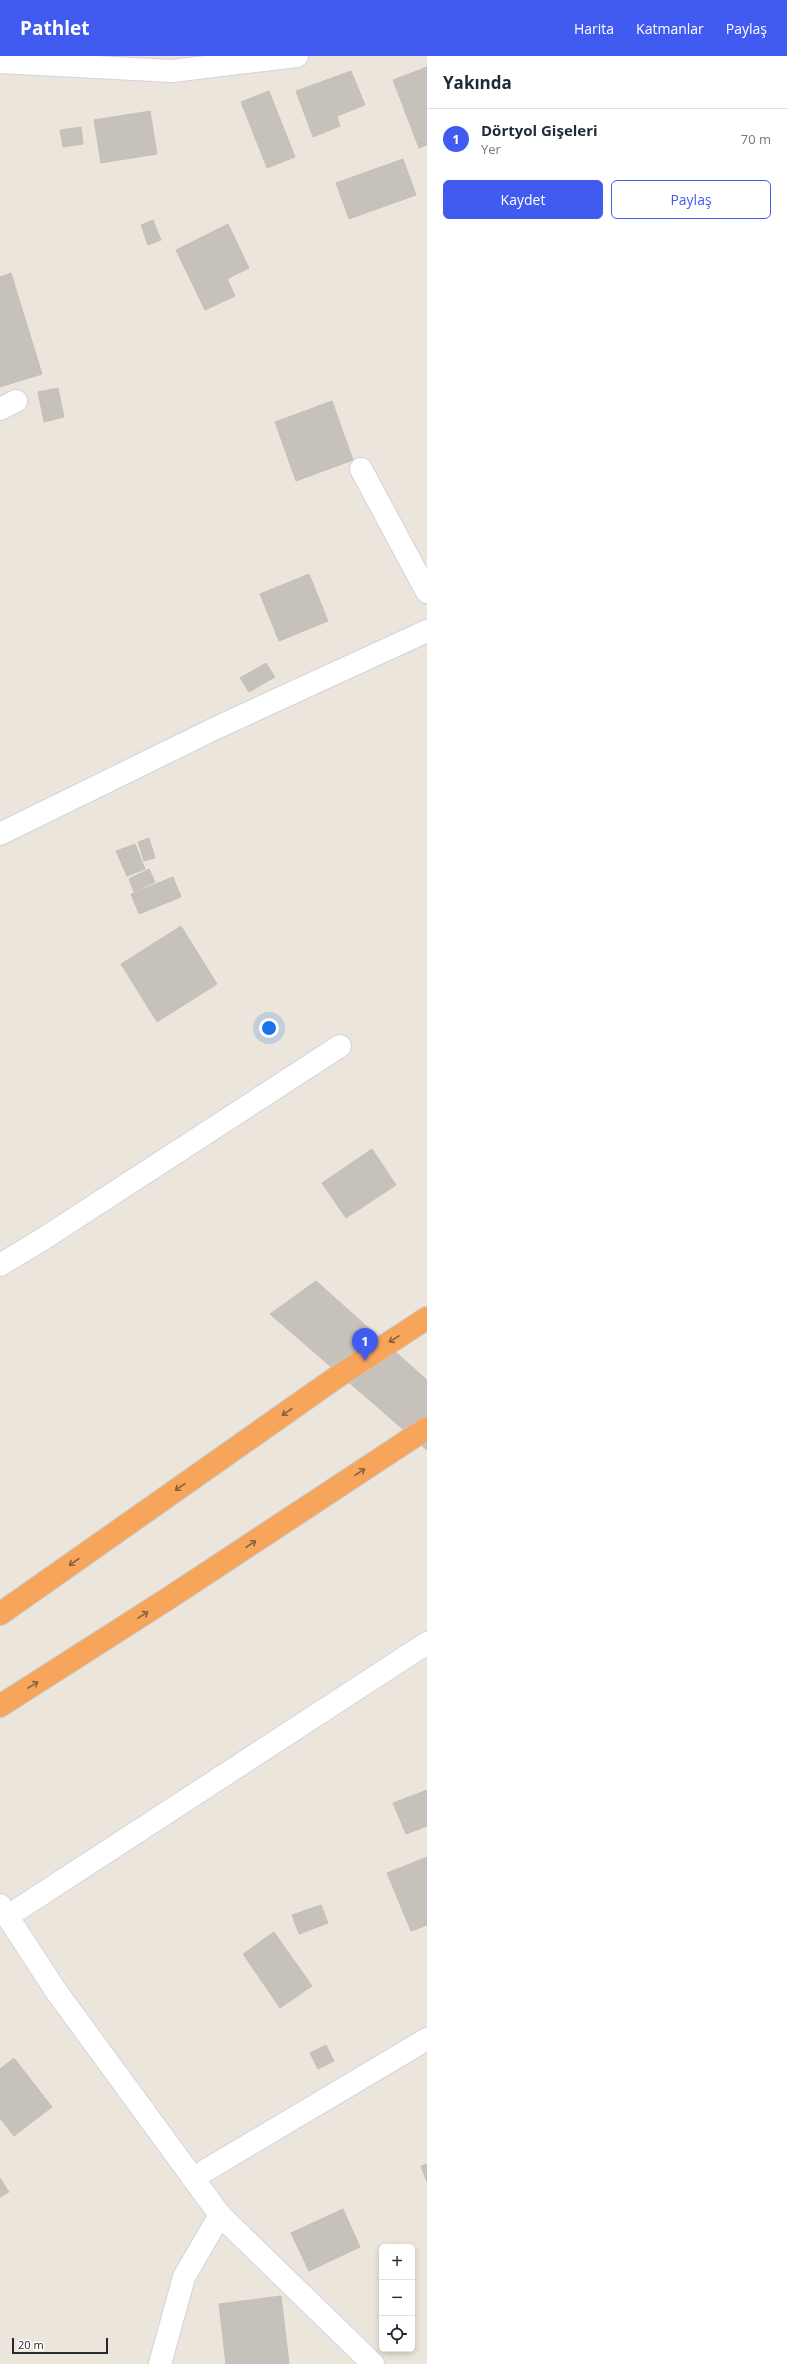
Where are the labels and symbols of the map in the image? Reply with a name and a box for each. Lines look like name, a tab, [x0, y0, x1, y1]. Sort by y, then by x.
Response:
your location	[259, 1018, 279, 1038]
pin: 1	[352, 1328, 378, 1361]
one-way arrow	[389, 1335, 400, 1343]
one-way arrow	[281, 1408, 292, 1416]
one-way arrow	[354, 1468, 365, 1476]
one-way arrow	[175, 1483, 186, 1491]
one-way arrow	[246, 1540, 257, 1548]
one-way arrow	[69, 1558, 80, 1566]
one-way arrow	[137, 1611, 148, 1619]
one-way arrow	[27, 1681, 38, 1689]
scale bar	[12, 2336, 108, 2355]

